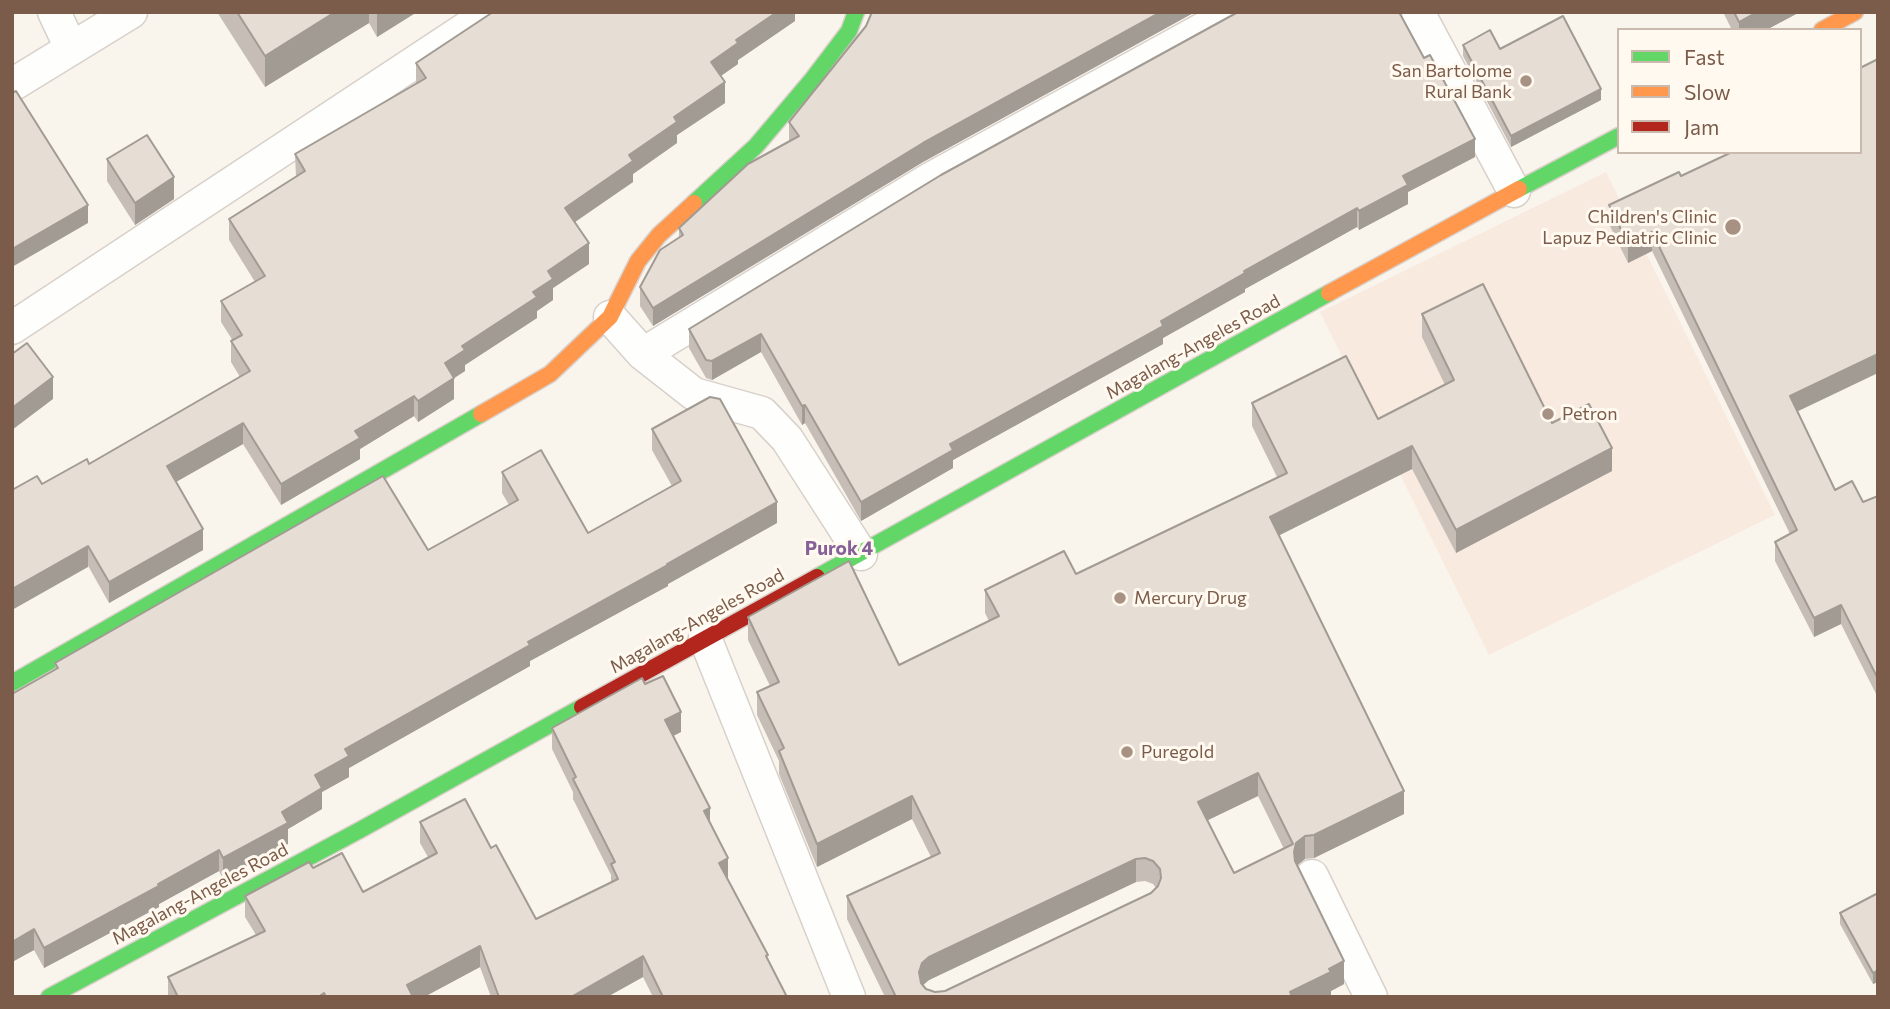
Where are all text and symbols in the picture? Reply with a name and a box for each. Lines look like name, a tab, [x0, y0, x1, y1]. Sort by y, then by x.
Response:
legend	[1617, 28, 1862, 154]
text: Fast	[1684, 44, 1725, 69]
place label: San Bartolome Rural Bank	[1392, 60, 1512, 102]
marker: San Bartolome Rural Bank	[1518, 73, 1534, 89]
text: Slow	[1684, 79, 1731, 104]
text: Jam	[1684, 114, 1719, 139]
place label: Children's Clinic Lapuz Pediatric Clinic	[1542, 206, 1717, 248]
marker: Children's Clinic Lapuz Pediatric Clinic	[1723, 217, 1743, 237]
street label: Magalang-Angeles Road	[1102, 290, 1284, 404]
place label: Petron	[1562, 403, 1618, 425]
marker: Petron	[1540, 406, 1556, 422]
district label: Purok 4	[805, 538, 873, 560]
street label: Magalang-Angeles Road	[606, 564, 788, 678]
place label: Mercury Drug	[1134, 587, 1247, 609]
marker: Mercury Drug	[1112, 590, 1128, 606]
place label: Puregold	[1141, 741, 1214, 763]
marker: Puregold	[1119, 744, 1135, 760]
street label: Magalang-Angeles Road	[108, 838, 292, 950]

